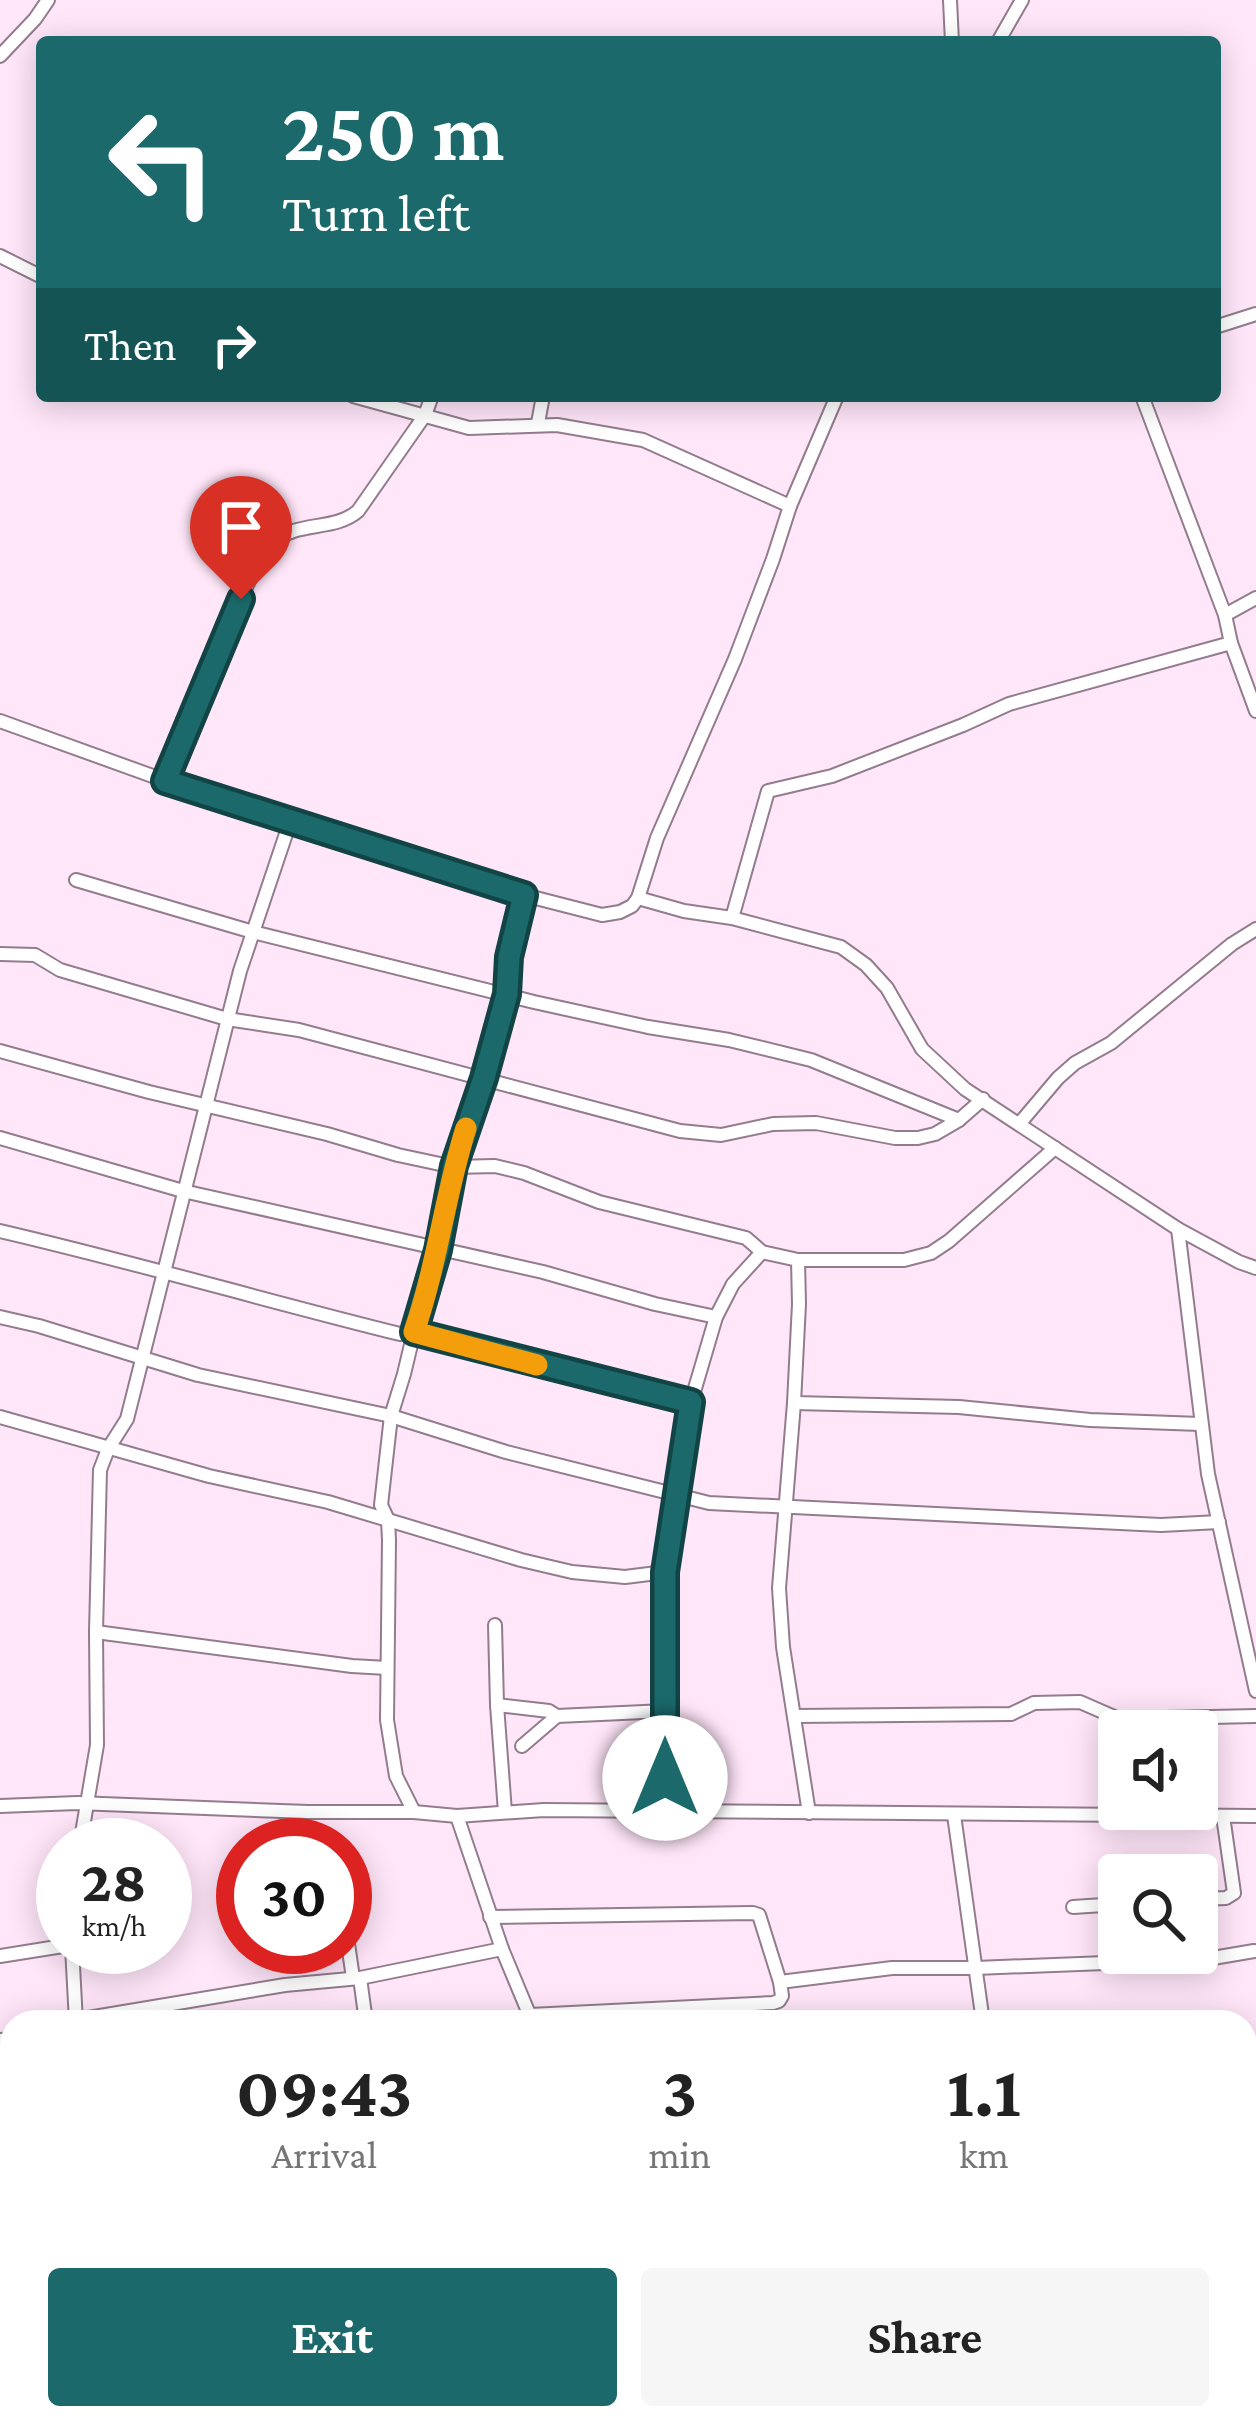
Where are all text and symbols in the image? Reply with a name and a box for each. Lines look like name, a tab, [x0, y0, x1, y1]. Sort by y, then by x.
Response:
icon: left	[84, 84, 240, 240]
text: 250 m	[282, 85, 504, 178]
text: Turn left	[282, 183, 470, 243]
icon: right	[201, 312, 267, 378]
text: Then	[84, 320, 177, 370]
pin	[190, 476, 292, 599]
icon: arrive	[208, 494, 274, 560]
map controls	[1098, 1710, 1218, 1974]
button: sound	[1098, 1710, 1218, 1830]
position arrow	[602, 1715, 728, 1841]
speed limit sign: 30	[216, 1818, 372, 1974]
text: 28	[81, 1847, 147, 1914]
button: search	[1098, 1854, 1218, 1974]
text: km/h	[82, 1909, 146, 1942]
text: 09:43	[236, 2051, 412, 2131]
text: 3	[662, 2051, 697, 2131]
text: 1.1	[947, 2051, 1021, 2131]
text: Arrival	[271, 2133, 377, 2176]
text: min	[648, 2133, 711, 2176]
text: km	[959, 2133, 1009, 2176]
button: Exit	[48, 2268, 617, 2406]
button: Share	[641, 2268, 1209, 2406]

